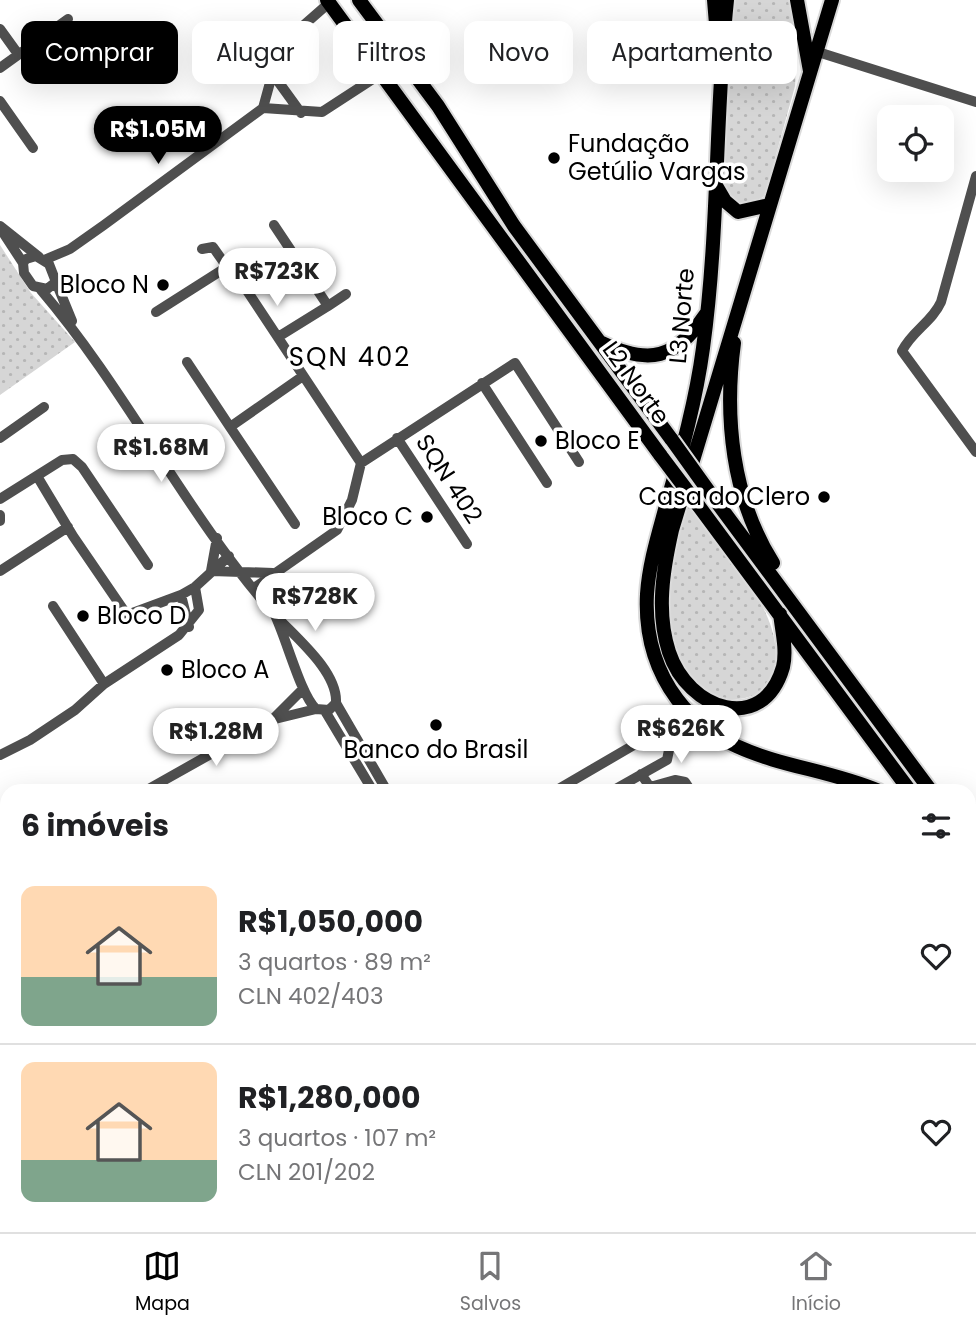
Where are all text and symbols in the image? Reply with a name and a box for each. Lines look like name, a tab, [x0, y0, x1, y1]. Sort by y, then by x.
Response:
chip: Comprar	[21, 21, 178, 84]
chip: Alugar	[192, 21, 319, 84]
chip: Filtros	[333, 21, 450, 84]
chip: Novo	[464, 21, 573, 84]
chip: Apartamento	[587, 21, 797, 84]
map controls	[877, 105, 954, 182]
button: locate	[877, 105, 954, 182]
pin: R$1.05M	[93, 106, 223, 166]
text: R$1.05M	[110, 113, 206, 145]
place label: Fundação Getúlio Vargas	[568, 127, 746, 188]
marker: Fundação Getúlio Vargas	[546, 150, 562, 166]
pin: R$723K	[220, 248, 334, 308]
text: R$723K	[234, 255, 320, 287]
street label: L3 Norte	[661, 267, 702, 365]
place label: Bloco N	[60, 268, 149, 301]
marker: Bloco N	[155, 277, 171, 293]
street label: L2 Norte	[595, 334, 678, 431]
district label: SQN 402	[289, 339, 411, 375]
pin: R$1.68M	[96, 424, 226, 484]
place label: Bloco E	[555, 424, 640, 457]
street label: SQN 402	[408, 428, 491, 530]
text: R$1.68M	[113, 431, 209, 463]
marker: Bloco E	[533, 433, 549, 449]
place label: Casa do Clero	[638, 480, 810, 513]
marker: Casa do Clero	[816, 489, 832, 505]
place label: Bloco C	[322, 500, 413, 533]
marker: Bloco C	[419, 509, 435, 525]
pin: R$728K	[258, 574, 372, 633]
text: R$728K	[272, 580, 358, 612]
place label: Bloco D	[97, 599, 186, 632]
marker: Bloco D	[75, 608, 91, 624]
place label: Bloco A	[181, 653, 270, 686]
marker: Bloco A	[159, 662, 175, 678]
pin: R$626K	[624, 706, 738, 765]
pin: R$1.28M	[151, 708, 281, 768]
text: R$626K	[637, 712, 725, 744]
text: R$1.28M	[169, 715, 263, 747]
marker: Banco do Brasil	[428, 717, 444, 733]
place label: Banco do Brasil	[344, 733, 528, 766]
text: 6 imóveis	[21, 804, 169, 847]
icon: filters	[917, 807, 955, 845]
text: R$1,050,000	[238, 900, 423, 943]
icon: home	[77, 914, 161, 998]
icon: heart	[917, 937, 955, 975]
text: 3 quartos · 89 m²	[238, 946, 431, 978]
text: CLN 402/403	[238, 980, 384, 1012]
text: R$1,280,000	[238, 1076, 421, 1119]
icon: home	[77, 1090, 161, 1174]
icon: heart	[917, 1113, 955, 1151]
text: 3 quartos · 107 m²	[238, 1122, 436, 1154]
text: CLN 201/202	[238, 1156, 375, 1188]
tab: Mapa	[135, 1247, 190, 1318]
tab: Salvos	[460, 1247, 521, 1318]
tab: Início	[791, 1247, 841, 1318]

